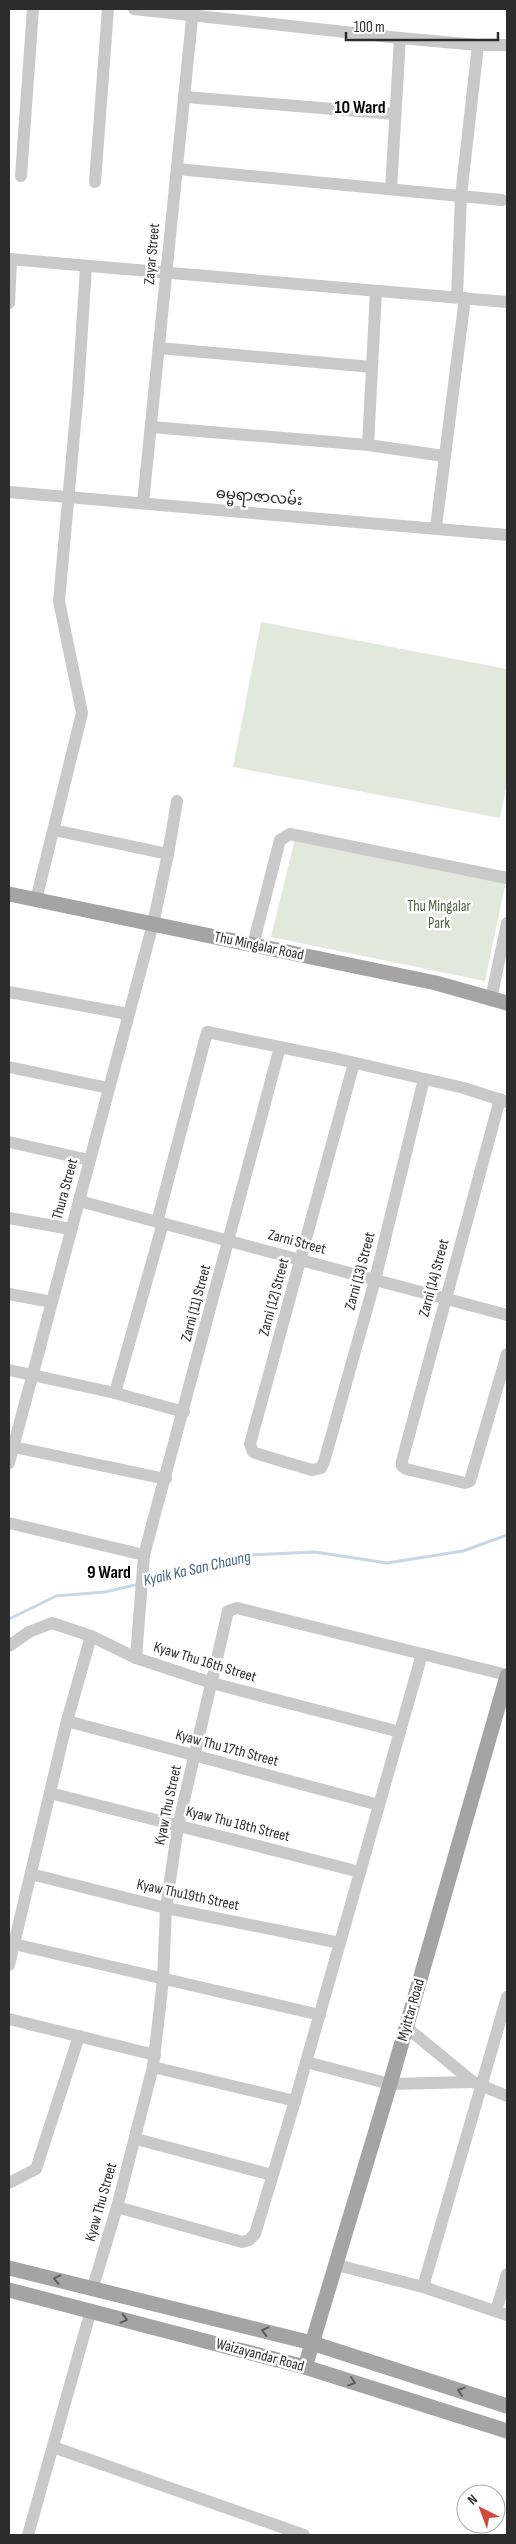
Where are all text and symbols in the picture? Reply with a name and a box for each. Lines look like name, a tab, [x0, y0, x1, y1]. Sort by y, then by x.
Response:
scale bar	[346, 10, 498, 42]
text: 100 m	[354, 18, 385, 37]
district label: 10 Ward	[334, 97, 386, 118]
street label: Zayar Street	[140, 222, 164, 285]
street label: ဓမ္မရာဇာလမ်း	[215, 483, 303, 513]
park label: Thu Mingalar Park	[407, 897, 471, 933]
street label: Thu Mingalar Road	[213, 927, 305, 965]
street label: Thura Street	[48, 1156, 82, 1222]
street label: Zarni Street	[266, 1225, 329, 1259]
street label: Zarni (13) Street	[340, 1230, 380, 1312]
street label: Zarni (14) Street	[414, 1237, 454, 1319]
street label: Zarni (12) Street	[254, 1256, 294, 1338]
street label: Zarni (11) Street	[177, 1262, 215, 1343]
water label: Kyaik Ka San Chaung	[142, 1547, 253, 1591]
district label: 9 Ward	[87, 1562, 131, 1583]
street label: Kyaw Thu 16th Street	[151, 1637, 259, 1687]
street label: Kyaw Thu 17th Street	[173, 1725, 281, 1771]
street label: Kyaw Thu Street	[150, 1763, 186, 1847]
street label: Kyaw Thu 18th Street	[184, 1802, 292, 1846]
street label: Kyaw Thu19th Street	[135, 1875, 241, 1915]
street label: Myittar Road	[393, 1977, 429, 2043]
street label: Kyaw Thu Street	[81, 2160, 121, 2244]
one-way arrow	[52, 2274, 61, 2285]
one-way arrow	[119, 2313, 128, 2324]
one-way arrow	[262, 2327, 270, 2337]
street label: Waizayandar Road	[214, 2334, 306, 2376]
one-way arrow	[347, 2376, 355, 2386]
one-way arrow	[457, 2387, 466, 2397]
north arrow	[456, 2484, 506, 2534]
text: N	[464, 2491, 481, 2509]

